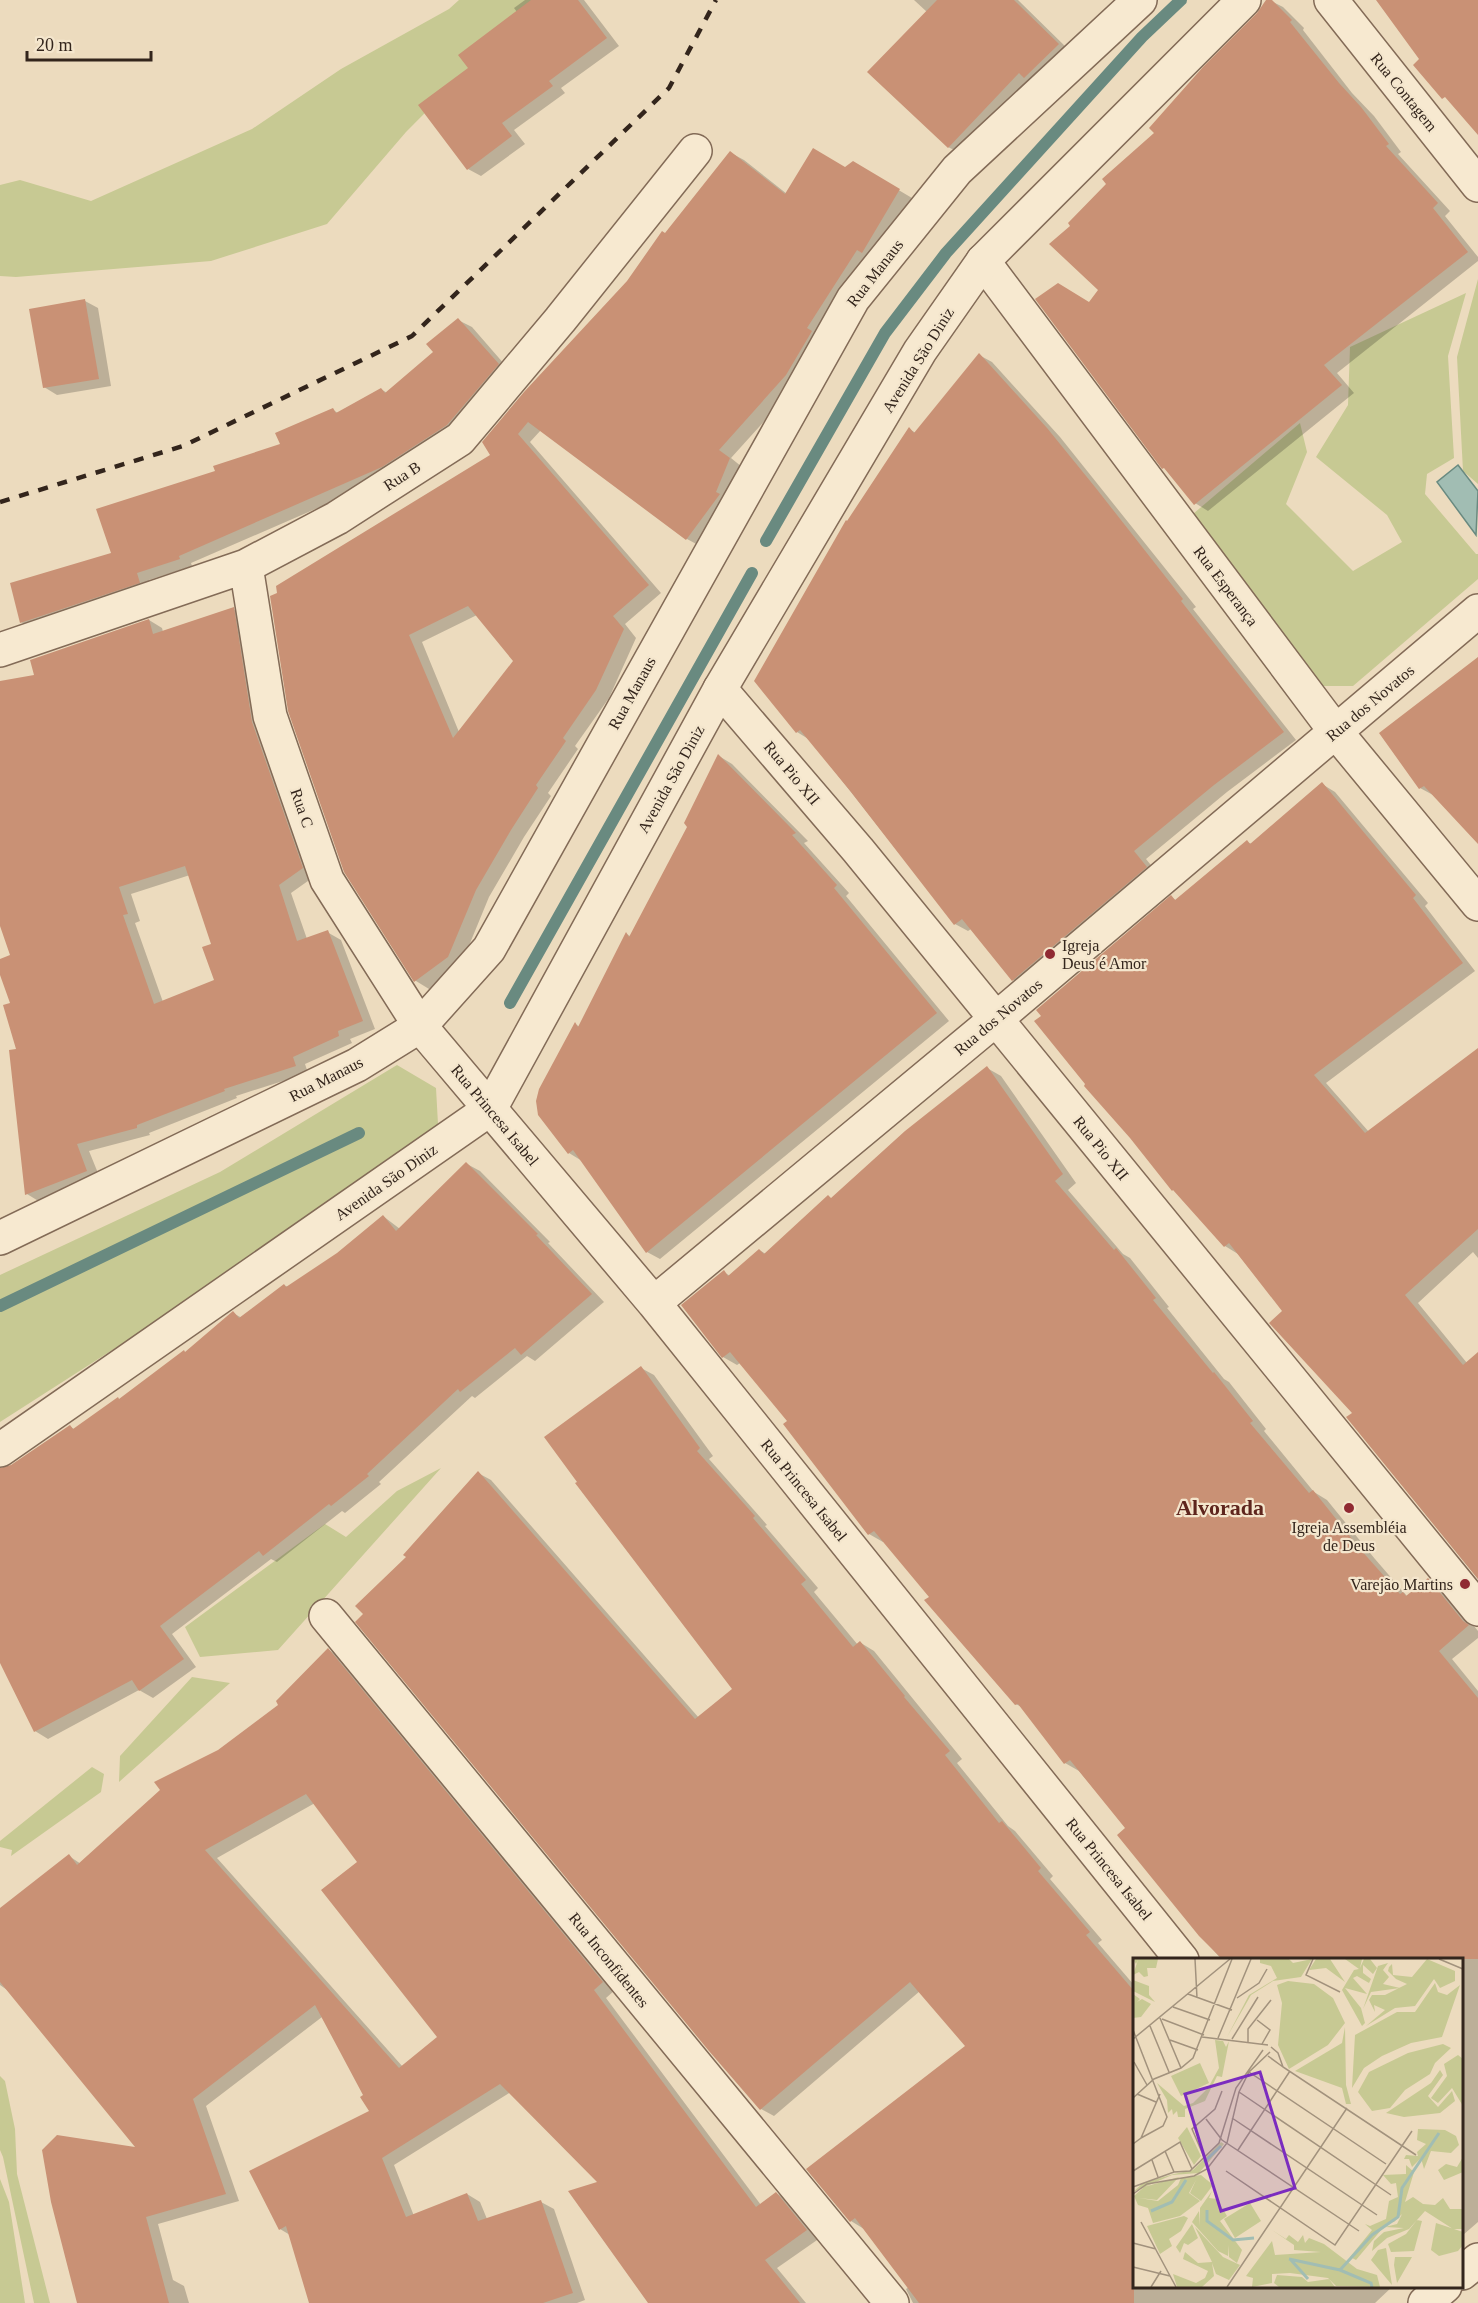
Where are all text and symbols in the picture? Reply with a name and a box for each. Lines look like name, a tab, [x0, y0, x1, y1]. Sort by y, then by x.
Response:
scale bar	[27, 24, 152, 62]
text: 20 m	[36, 35, 73, 55]
street label: Rua Contagem	[1367, 50, 1441, 136]
street label: Rua Manaus	[844, 236, 906, 310]
street label: Avenida São Diniz	[879, 304, 957, 416]
street label: Rua B	[380, 458, 424, 494]
street label: Rua Esperança	[1190, 543, 1262, 630]
street label: Rua Manaus	[605, 654, 659, 732]
street label: Rua dos Novatos	[1323, 661, 1417, 745]
street label: Avenida São Diniz	[634, 722, 708, 836]
street label: Rua Pio XII	[761, 738, 823, 808]
street label: Rua C	[287, 786, 317, 830]
place label: Igreja Deus é Amor	[1062, 937, 1147, 972]
marker: Igreja Deus é Amor	[1043, 947, 1057, 961]
street label: Rua dos Novatos	[951, 975, 1045, 1059]
street label: Rua Manaus	[286, 1053, 366, 1105]
street label: Rua Princesa Isabel	[448, 1061, 542, 1169]
street label: Rua Pio XII	[1070, 1113, 1132, 1183]
street label: Avenida São Diniz	[332, 1140, 440, 1224]
street label: Rua Princesa Isabel	[758, 1436, 851, 1545]
district label: Alvorada	[1176, 1495, 1264, 1520]
marker: Igreja Assembléia de Deus	[1342, 1501, 1356, 1515]
place label: Igreja Assembléia de Deus	[1291, 1519, 1407, 1554]
place label: Varejão Martins	[1350, 1576, 1453, 1594]
marker: Varejão Martins	[1458, 1577, 1472, 1591]
street label: Rua Princesa Isabel	[1063, 1815, 1156, 1924]
street label: Rua Inconfidentes	[566, 1909, 652, 2011]
inset map	[1133, 1958, 1463, 2288]

